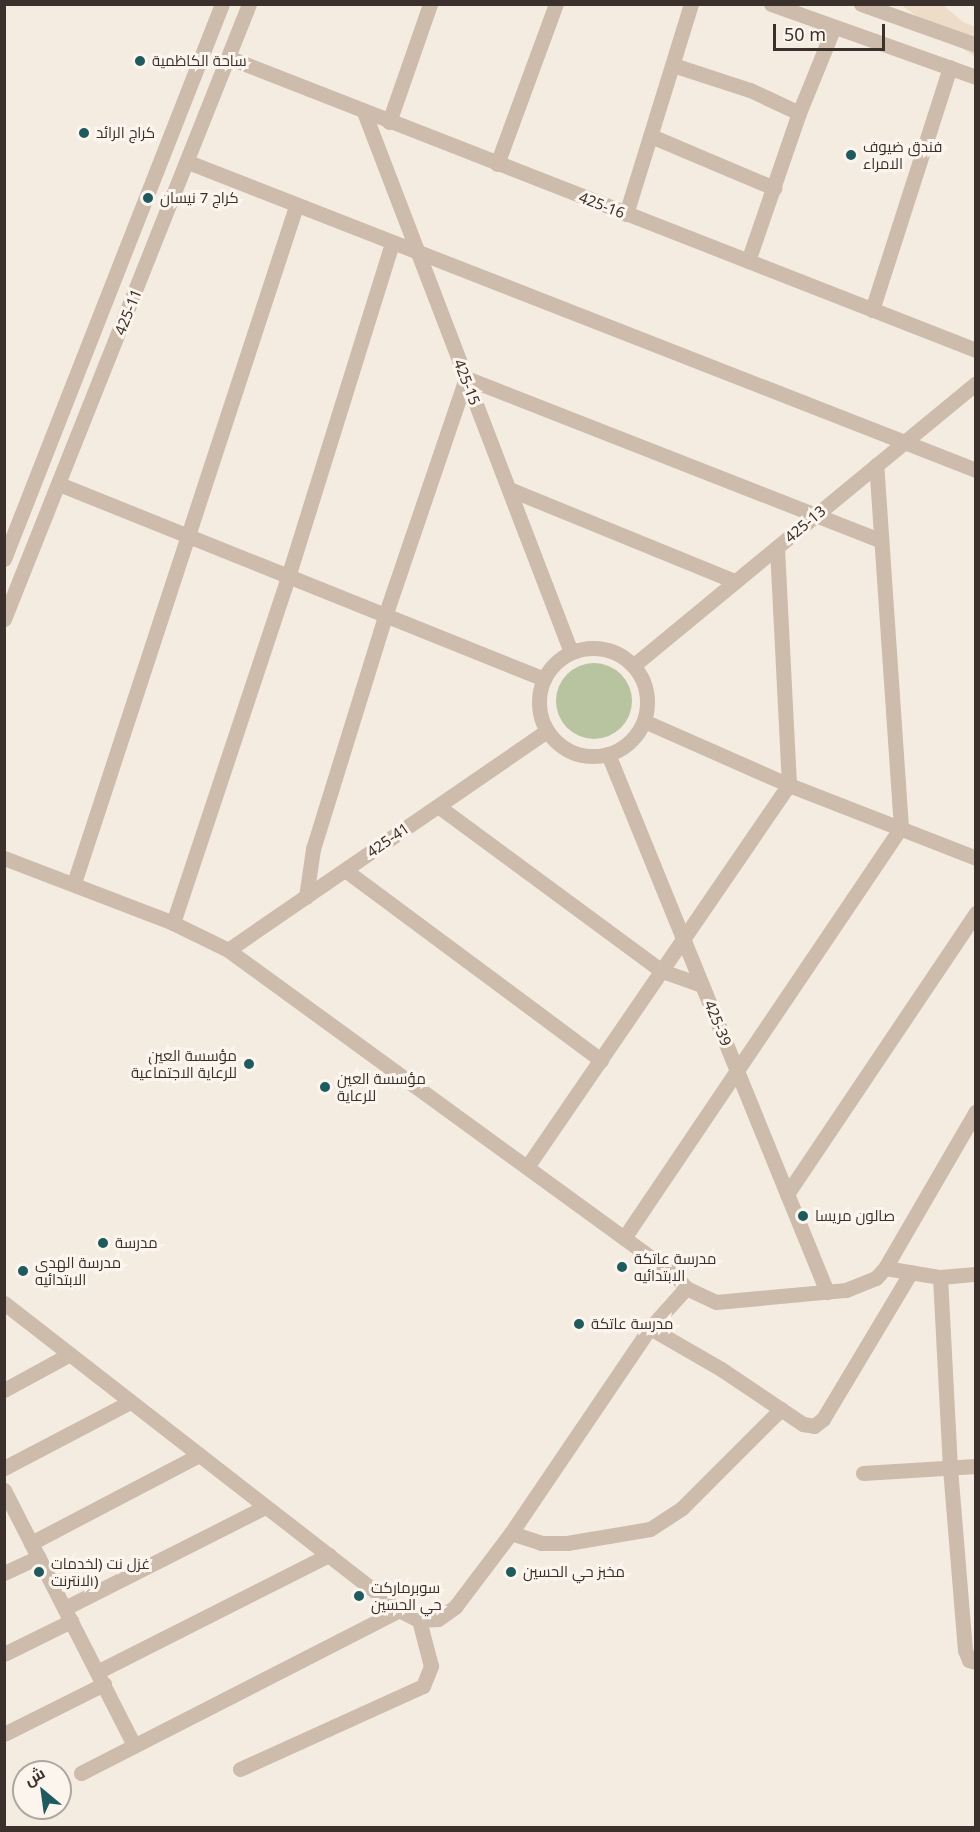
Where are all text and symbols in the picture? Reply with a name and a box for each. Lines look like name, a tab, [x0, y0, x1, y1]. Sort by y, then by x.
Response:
scale bar	[776, 12, 888, 50]
text: 50 m	[784, 22, 826, 46]
place label: ساحة الكاظمية	[152, 52, 247, 70]
marker: ساحة الكاظمية	[133, 54, 147, 68]
place label: كراج الرائد	[96, 124, 155, 142]
marker: كراج الرائد	[77, 126, 91, 140]
place label: فندق ضيوف الامراء	[863, 137, 942, 172]
marker: فندق ضيوف الامراء	[844, 148, 858, 162]
street label: 425-16	[576, 188, 628, 222]
place label: كراج 7 نيسان	[160, 189, 239, 207]
marker: كراج 7 نيسان	[141, 191, 155, 205]
street label: 425-11	[111, 287, 145, 337]
street label: 425-15	[450, 356, 484, 408]
street label: 425-13	[781, 502, 829, 546]
street label: 425-41	[363, 819, 413, 861]
street label: 425-39	[701, 998, 735, 1048]
place label: مؤسسة العين للرعاية الاجتماعية	[131, 1046, 237, 1081]
marker: مؤسسة العين للرعاية الاجتماعية	[242, 1057, 256, 1071]
place label: مؤسسة العين للرعاية	[337, 1069, 426, 1104]
marker: مؤسسة العين للرعاية	[318, 1080, 332, 1094]
place label: صالون مريسا	[815, 1207, 895, 1225]
marker: صالون مريسا	[796, 1209, 810, 1223]
place label: مدرسة	[115, 1234, 158, 1252]
marker: مدرسة	[96, 1236, 110, 1250]
place label: مدرسة عاتكة الابتدائيه	[634, 1249, 716, 1284]
place label: مدرسة الهدى الابتدائيه	[35, 1253, 121, 1288]
marker: مدرسة عاتكة الابتدائيه	[615, 1260, 629, 1274]
marker: مدرسة الهدى الابتدائيه	[16, 1264, 30, 1278]
place label: مدرسة عاتكة	[591, 1315, 673, 1333]
marker: مدرسة عاتكة	[572, 1317, 586, 1331]
place label: غزل نت (لخدمات الانترنت)	[51, 1554, 150, 1589]
place label: مخبز حي الحسين	[523, 1563, 625, 1581]
marker: غزل نت (لخدمات الانترنت)	[32, 1565, 46, 1579]
marker: مخبز حي الحسين	[504, 1565, 518, 1579]
place label: سوبرماركت حي الحسين	[371, 1578, 441, 1613]
marker: سوبرماركت حي الحسين	[352, 1589, 366, 1603]
north arrow	[12, 1760, 72, 1820]
text: ش	[20, 1761, 49, 1791]

